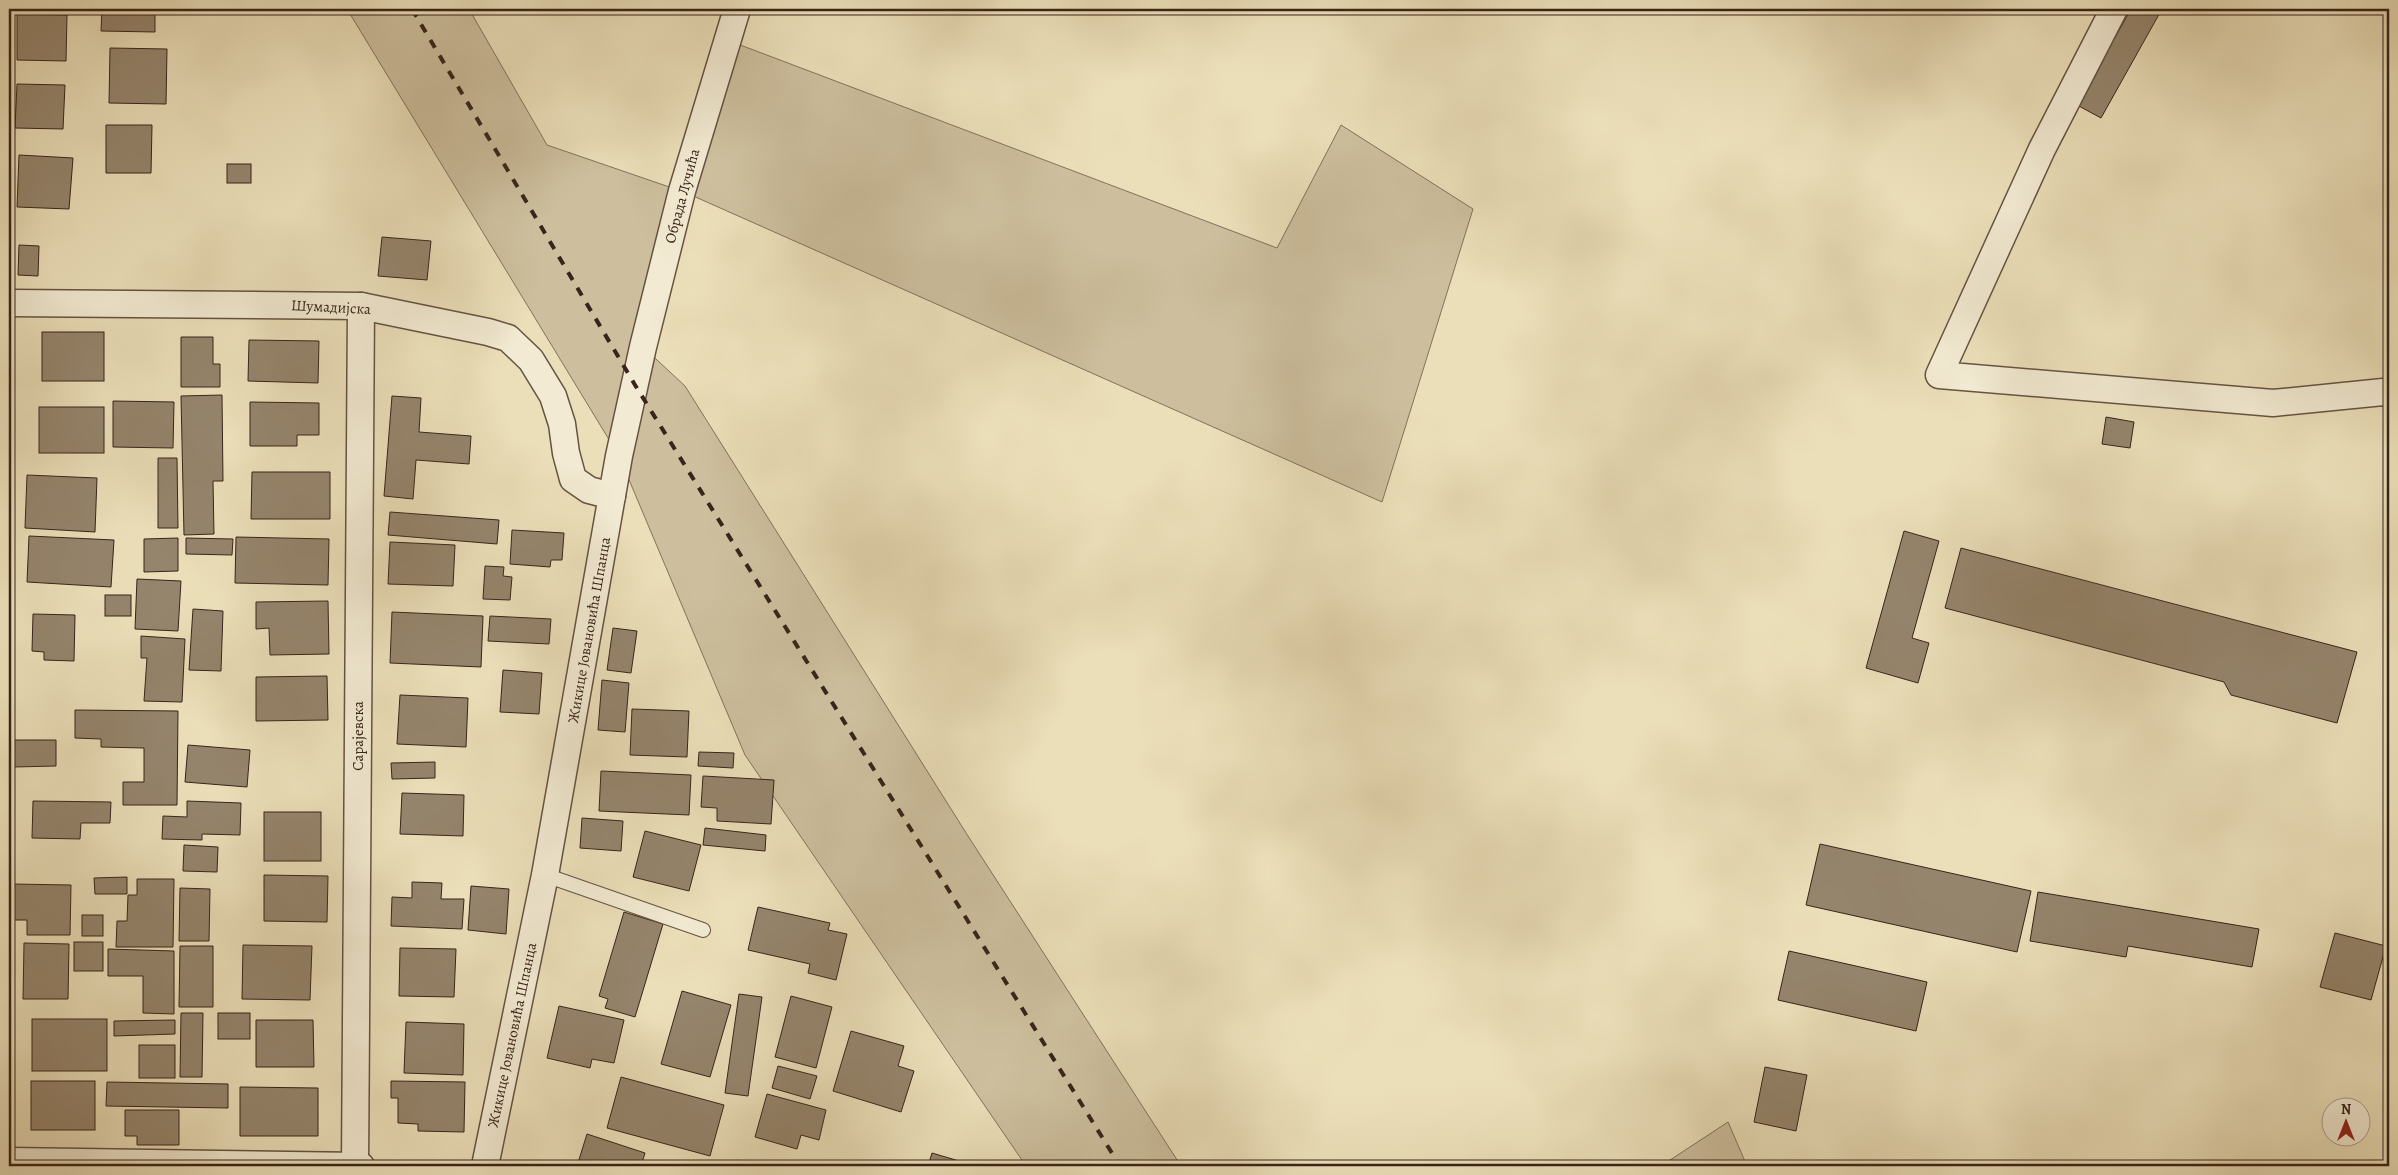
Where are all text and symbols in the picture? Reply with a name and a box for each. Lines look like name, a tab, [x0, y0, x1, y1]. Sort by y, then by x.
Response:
street label: Обрада Лучића	[660, 146, 704, 246]
street label: Шумадијска	[290, 295, 372, 319]
street label: Жикице Јовановића Шпанца	[563, 535, 615, 725]
street label: Сарајевска	[348, 701, 368, 771]
street label: Жикице Јовановића Шпанца	[483, 941, 541, 1129]
north arrow	[2320, 1098, 2370, 1148]
text: N	[2341, 1100, 2351, 1119]

